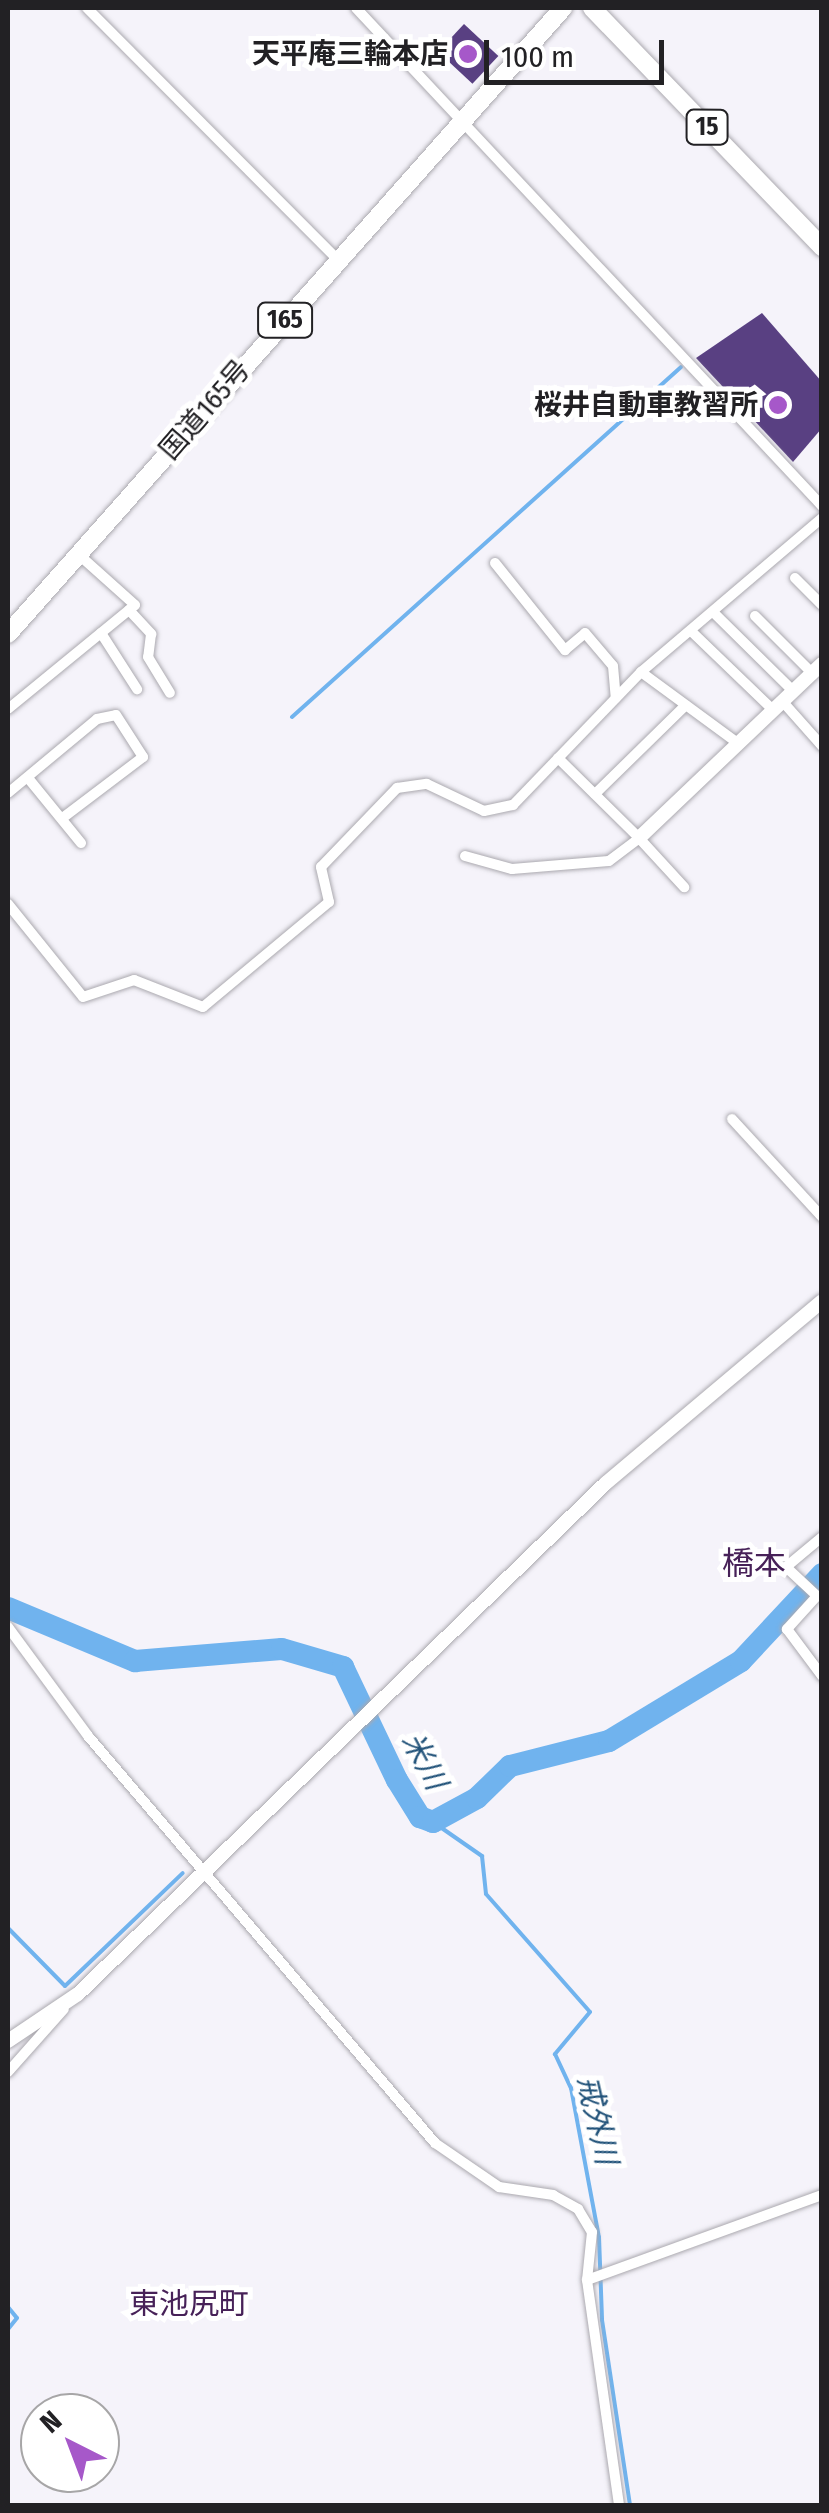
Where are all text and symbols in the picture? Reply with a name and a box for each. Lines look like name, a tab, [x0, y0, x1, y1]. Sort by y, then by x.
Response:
scale bar	[489, 20, 669, 82]
place label: 天平庵三輪本店	[252, 37, 448, 71]
text: 100 m	[501, 39, 574, 75]
marker: 天平庵三輪本店	[457, 43, 479, 65]
road number: 15	[684, 107, 730, 147]
road number: 165	[255, 300, 315, 340]
street label: 国道165号	[152, 353, 258, 467]
place label: 桜井自動車教習所	[534, 388, 758, 422]
marker: 桜井自動車教習所	[767, 394, 789, 416]
district label: 橋本	[722, 1544, 786, 1582]
water label: 米川	[394, 1726, 454, 1796]
water label: 戒外川	[569, 2072, 625, 2168]
district label: 東池尻町	[129, 2286, 249, 2322]
north arrow	[20, 2393, 120, 2493]
text: N	[34, 2404, 68, 2440]

